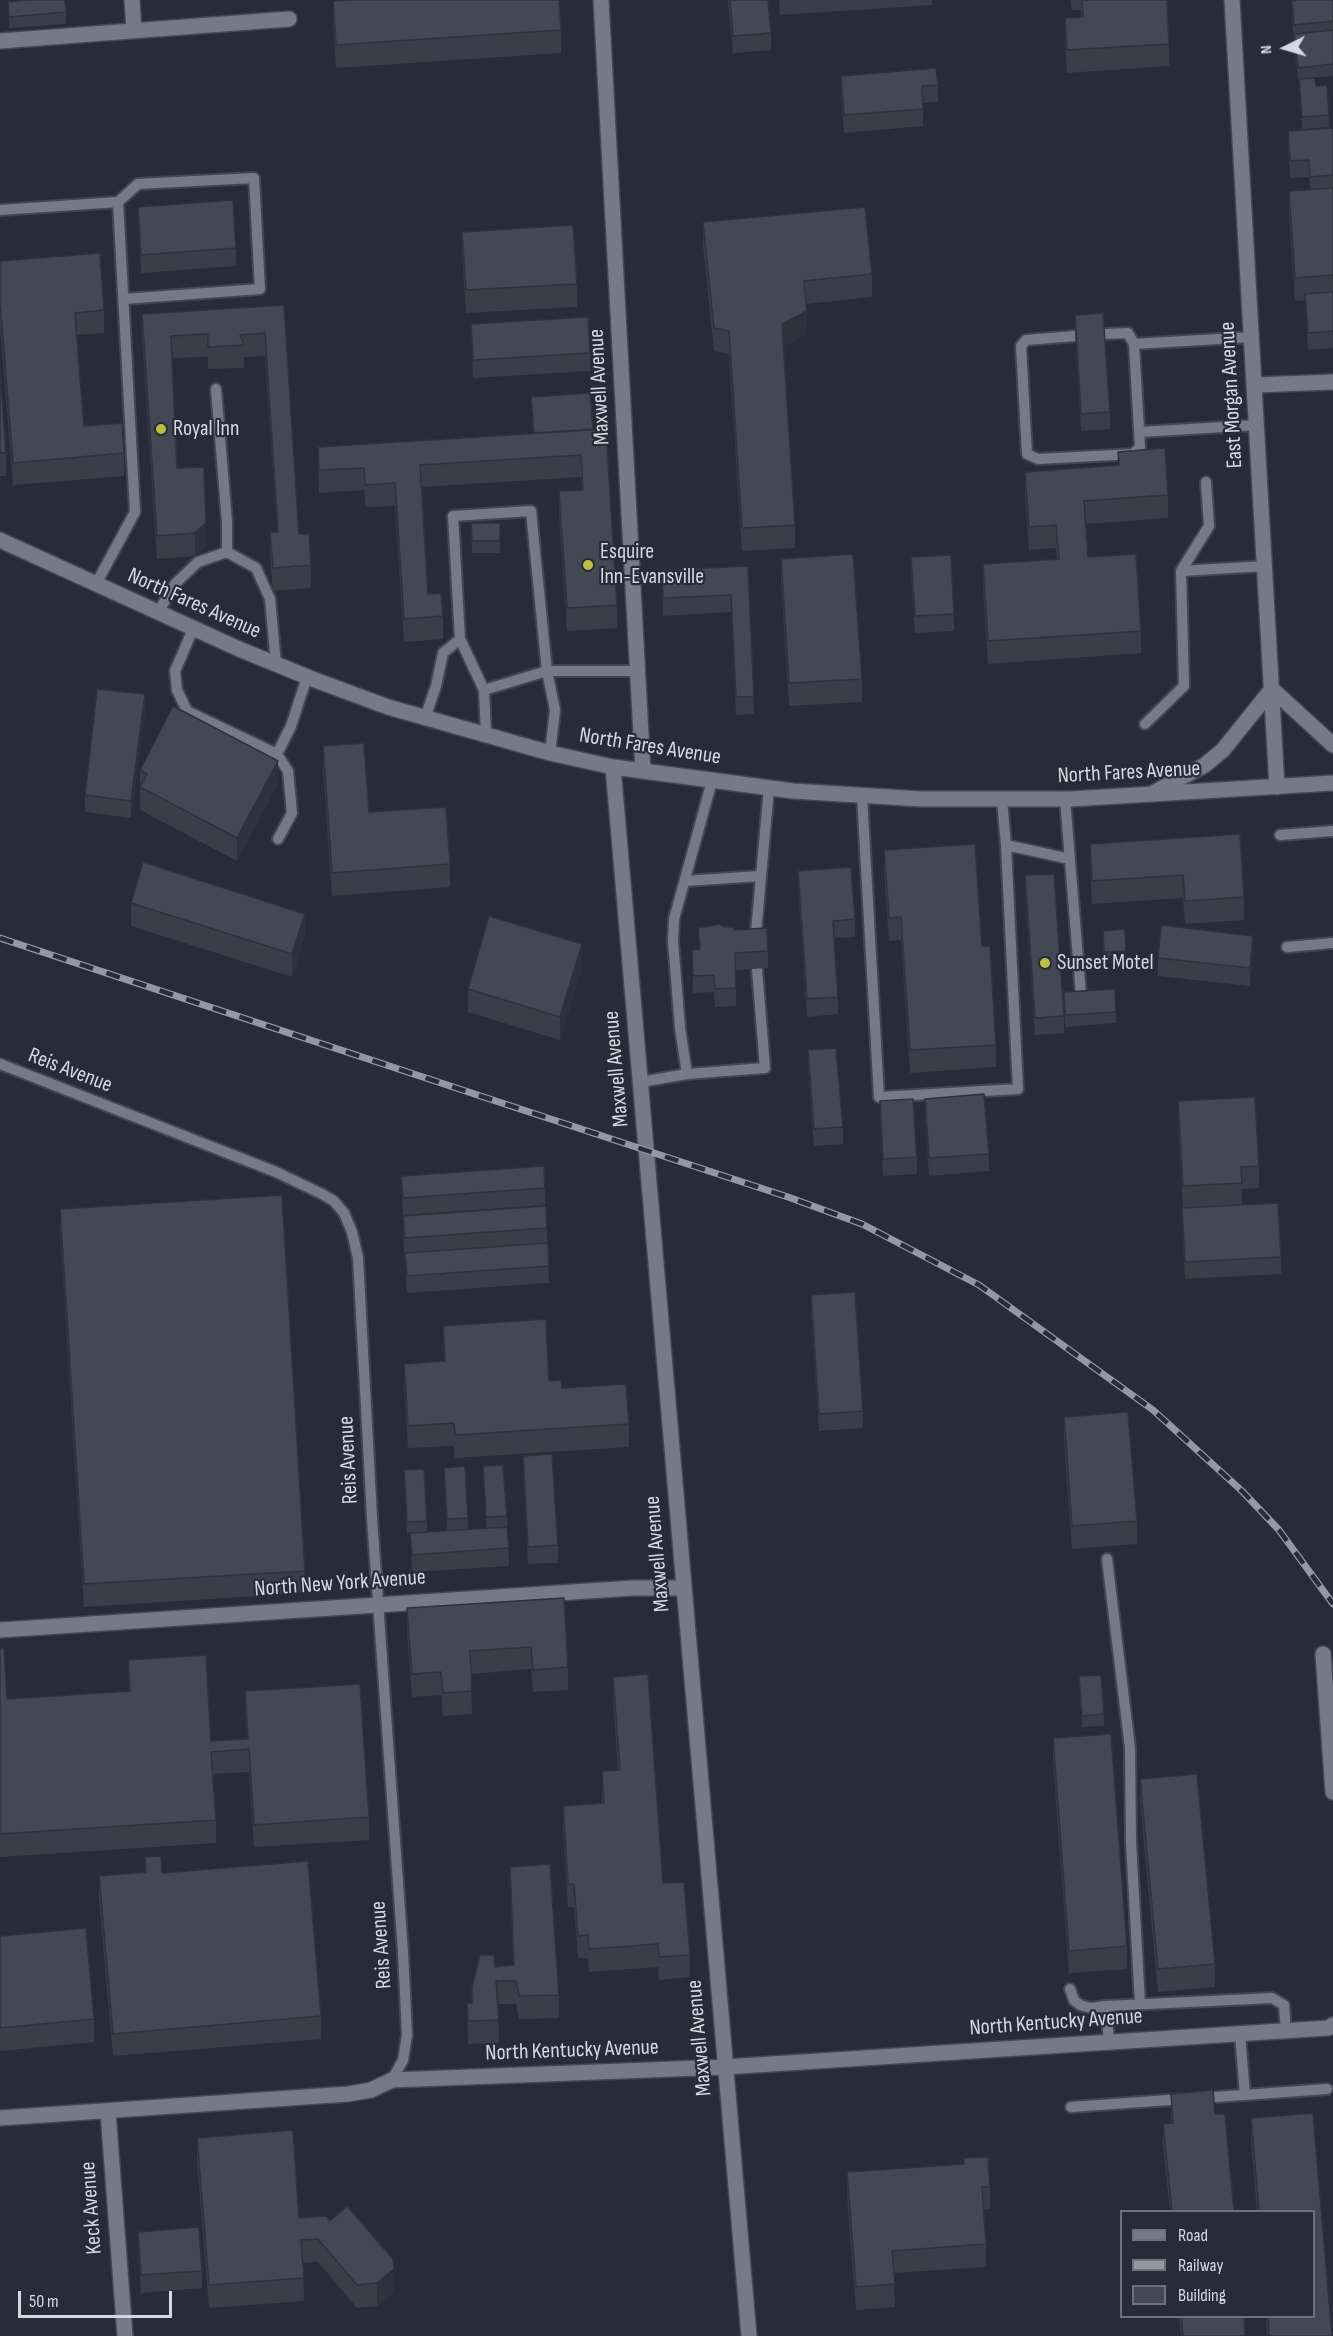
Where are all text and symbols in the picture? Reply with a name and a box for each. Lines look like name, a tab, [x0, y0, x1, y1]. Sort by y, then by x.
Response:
north arrow	[1255, 18, 1315, 78]
text: N	[1257, 45, 1276, 55]
street label: East Morgan Avenue	[1215, 321, 1249, 469]
street label: Maxwell Avenue	[584, 328, 616, 446]
place label: Royal Inn	[173, 416, 239, 442]
marker: Royal Inn	[154, 422, 168, 436]
place label: Esquire Inn-Evansville	[600, 539, 704, 590]
marker: Esquire Inn-Evansville	[581, 558, 595, 572]
street label: North Fares Avenue	[123, 563, 265, 645]
street label: North Fares Avenue	[577, 723, 723, 771]
street label: North Fares Avenue	[1057, 756, 1201, 790]
place label: Sunset Motel	[1057, 950, 1154, 976]
marker: Sunset Motel	[1038, 956, 1052, 970]
street label: Maxwell Avenue	[599, 1010, 635, 1128]
street label: Reis Avenue	[24, 1043, 116, 1099]
street label: Reis Avenue	[334, 1415, 364, 1505]
street label: Maxwell Avenue	[640, 1495, 676, 1613]
street label: North New York Avenue	[253, 1565, 427, 1603]
street label: Reis Avenue	[366, 1900, 398, 1990]
street label: Maxwell Avenue	[682, 1979, 718, 2097]
street label: North Kentucky Avenue	[969, 2004, 1143, 2042]
street label: North Kentucky Avenue	[485, 2035, 659, 2067]
street label: Keck Avenue	[76, 2161, 108, 2255]
legend	[1120, 2210, 1315, 2318]
text: Road	[1178, 2225, 1208, 2246]
text: Railway	[1178, 2255, 1223, 2276]
scale bar	[21, 2279, 176, 2317]
text: Building	[1178, 2285, 1226, 2306]
text: 50 m	[29, 2291, 59, 2312]

